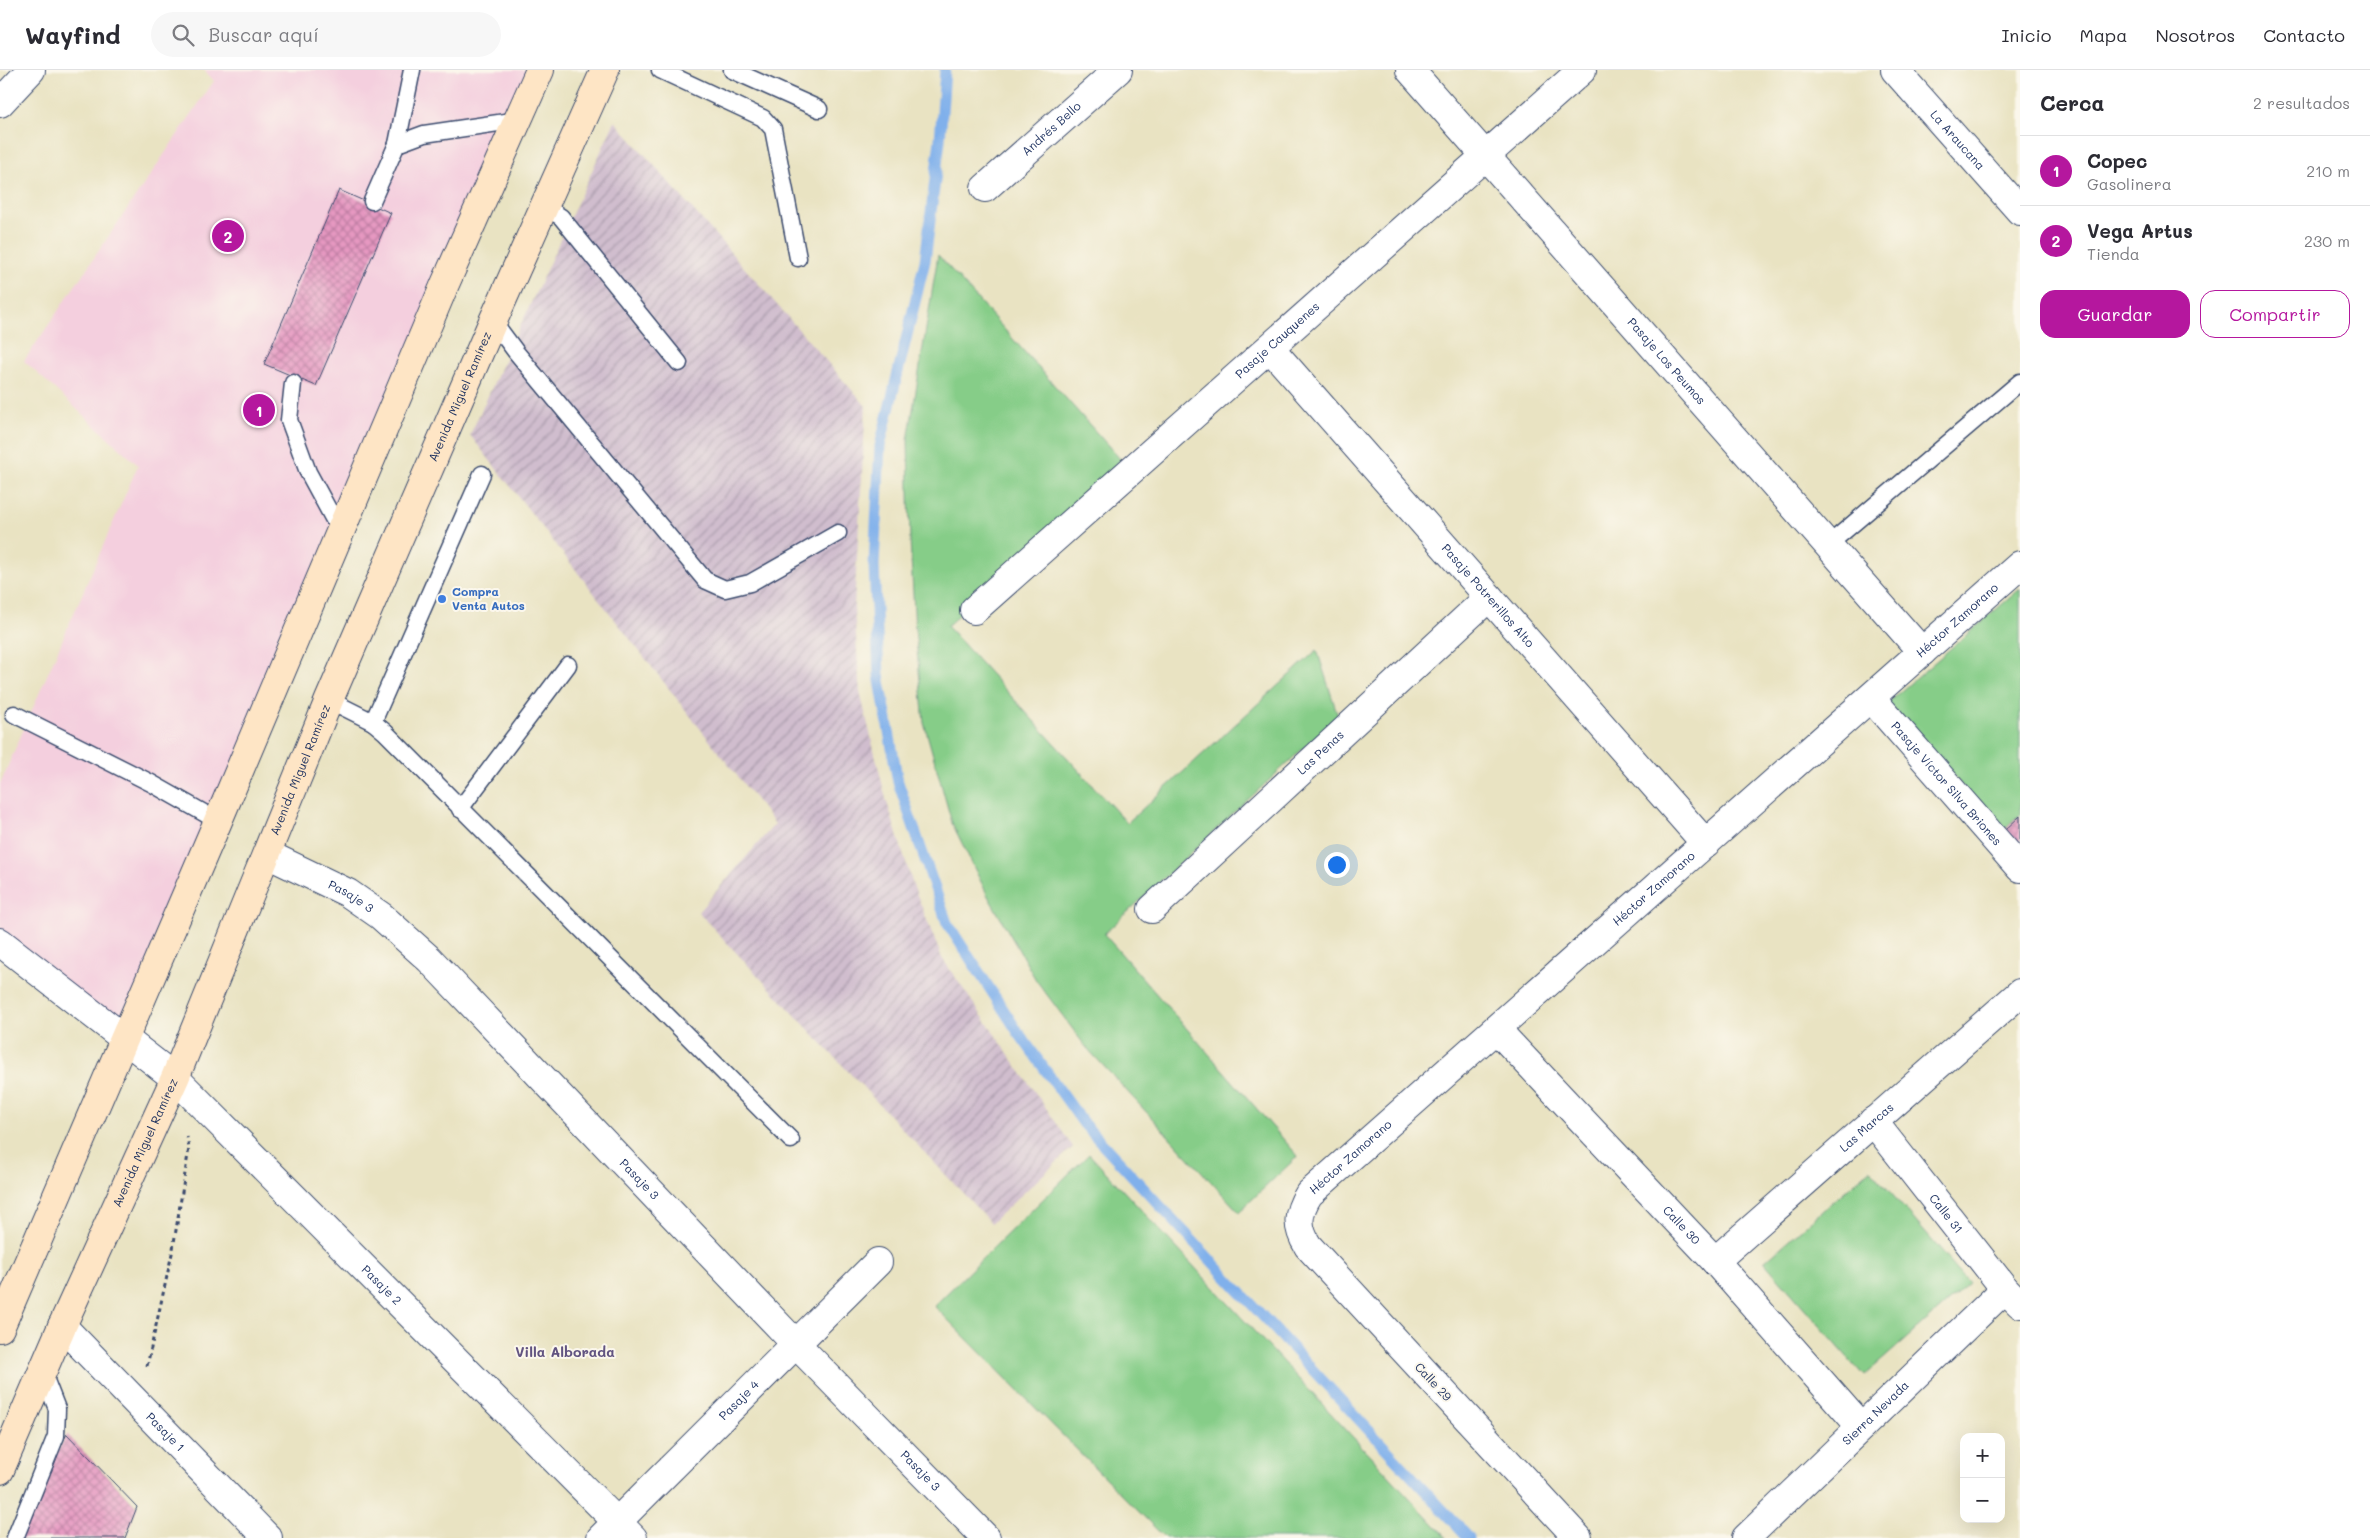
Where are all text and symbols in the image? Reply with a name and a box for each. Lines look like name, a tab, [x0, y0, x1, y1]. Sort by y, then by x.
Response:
search box	[151, 12, 501, 57]
text: Wayfind	[25, 19, 121, 50]
icon: search	[169, 21, 197, 49]
text: Buscar aquí	[209, 22, 319, 47]
text: Inicio	[2001, 23, 2052, 47]
text: Mapa	[2080, 23, 2127, 47]
text: Nosotros	[2155, 23, 2235, 47]
text: Contacto	[2263, 23, 2345, 47]
text: Cerca	[2040, 89, 2105, 116]
text: 2 resultados	[2253, 92, 2350, 113]
street label: Andrés Bello	[1018, 98, 1084, 159]
street label: La Araucana	[1927, 106, 1989, 173]
text: Copec	[2087, 148, 2147, 173]
text: 1	[2052, 160, 2060, 181]
text: 210 m	[2306, 160, 2350, 181]
text: Gasolinera	[2087, 173, 2172, 194]
pin: 2	[212, 217, 244, 255]
text: Vega Artus	[2087, 218, 2193, 243]
text: 2	[2052, 230, 2060, 251]
text: 230 m	[2304, 230, 2350, 251]
text: Tienda	[2087, 243, 2140, 264]
button: Guardar	[2040, 290, 2190, 338]
button: Compartir	[2200, 290, 2350, 338]
street label: Pasaje Cauquenes	[1231, 298, 1323, 381]
street label: Pasaje Los Peumos	[1625, 314, 1710, 408]
street label: Avenida Miguel Ramírez	[424, 329, 495, 464]
pin: 1	[243, 391, 275, 429]
street label: Pasaje Potrerillos Alto	[1439, 540, 1539, 650]
street label: Héctor Zamorano	[1912, 579, 2001, 660]
place label: Compra Venta Autos	[452, 583, 525, 613]
marker: Compra Venta Autos	[436, 593, 448, 605]
street label: Avenida Miguel Ramírez	[266, 701, 334, 837]
street label: Pasaje Víctor Silva Briones	[1888, 718, 2006, 849]
street label: Las Penas	[1293, 726, 1347, 778]
street label: Héctor Zamorano	[1609, 847, 1698, 929]
your location	[1324, 852, 1350, 878]
street label: Pasaje 3	[326, 876, 377, 916]
street label: Avenida Miguel Ramírez	[108, 1075, 181, 1209]
street label: Las Marcas	[1836, 1099, 1897, 1155]
street label: Héctor Zamorano	[1305, 1116, 1395, 1197]
street label: Pasaje 3	[617, 1155, 663, 1202]
street label: Calle 31	[1926, 1190, 1967, 1236]
street label: Calle 30	[1660, 1202, 1705, 1248]
street label: Pasaje 2	[359, 1261, 405, 1308]
district label: Villa Alborada	[515, 1342, 615, 1361]
street label: Calle 29	[1412, 1359, 1456, 1404]
street label: Pasaje 4	[715, 1376, 762, 1423]
street label: Sierra Nevada	[1838, 1377, 1912, 1448]
street label: Pasaje 1	[143, 1408, 189, 1455]
map controls	[1960, 1433, 2005, 1523]
button: +	[1960, 1433, 2005, 1478]
street label: Pasaje 3	[898, 1446, 944, 1494]
button: −	[1960, 1478, 2005, 1523]

